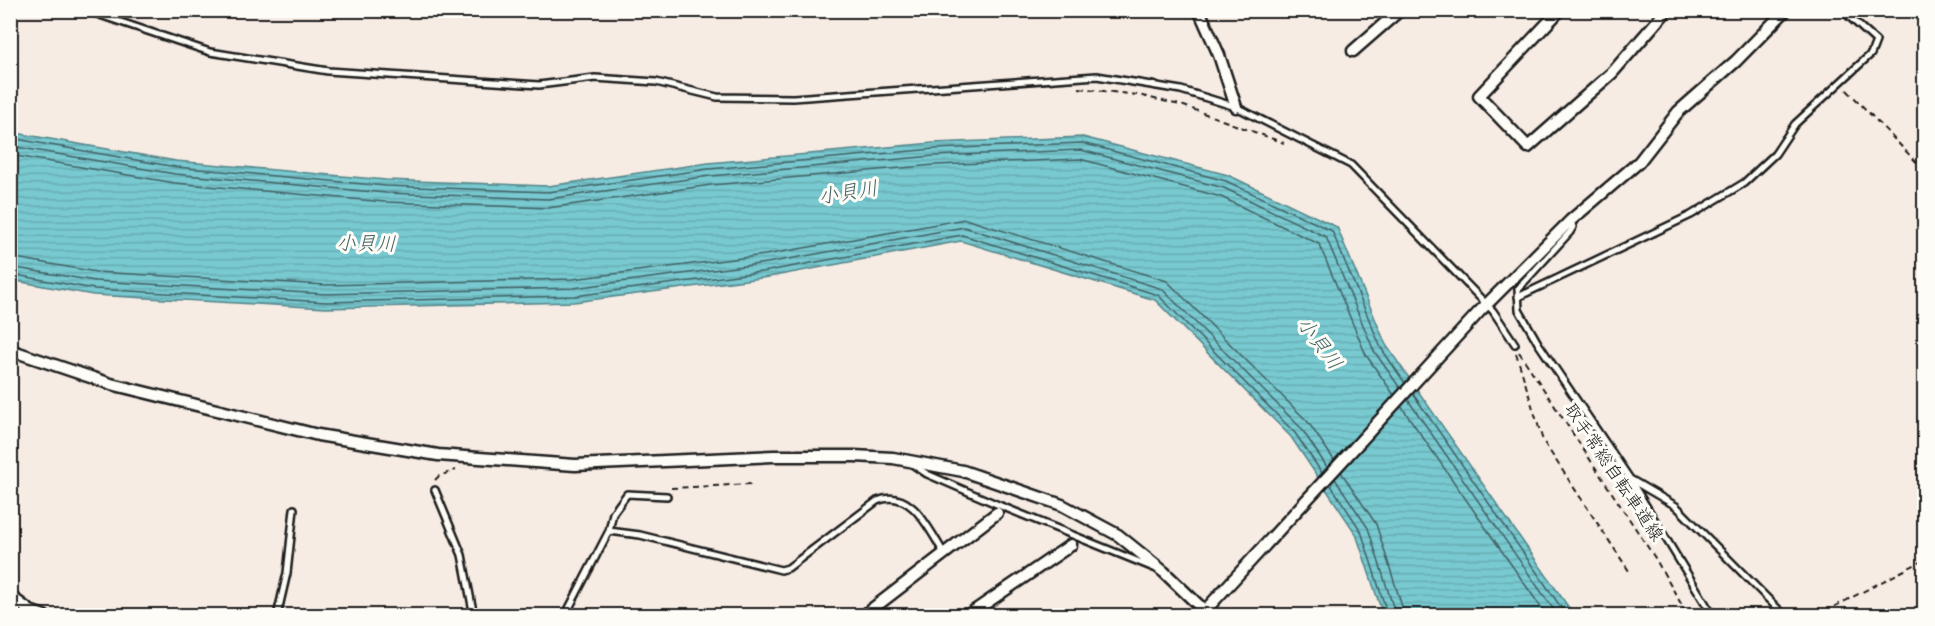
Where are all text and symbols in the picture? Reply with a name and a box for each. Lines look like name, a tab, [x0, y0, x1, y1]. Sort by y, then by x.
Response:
water label: 小貝川	[816, 174, 880, 210]
water label: 小貝川	[336, 229, 396, 257]
water label: 小貝川	[1292, 311, 1348, 375]
street label: 取手常総自転車道線	[1559, 398, 1669, 546]

